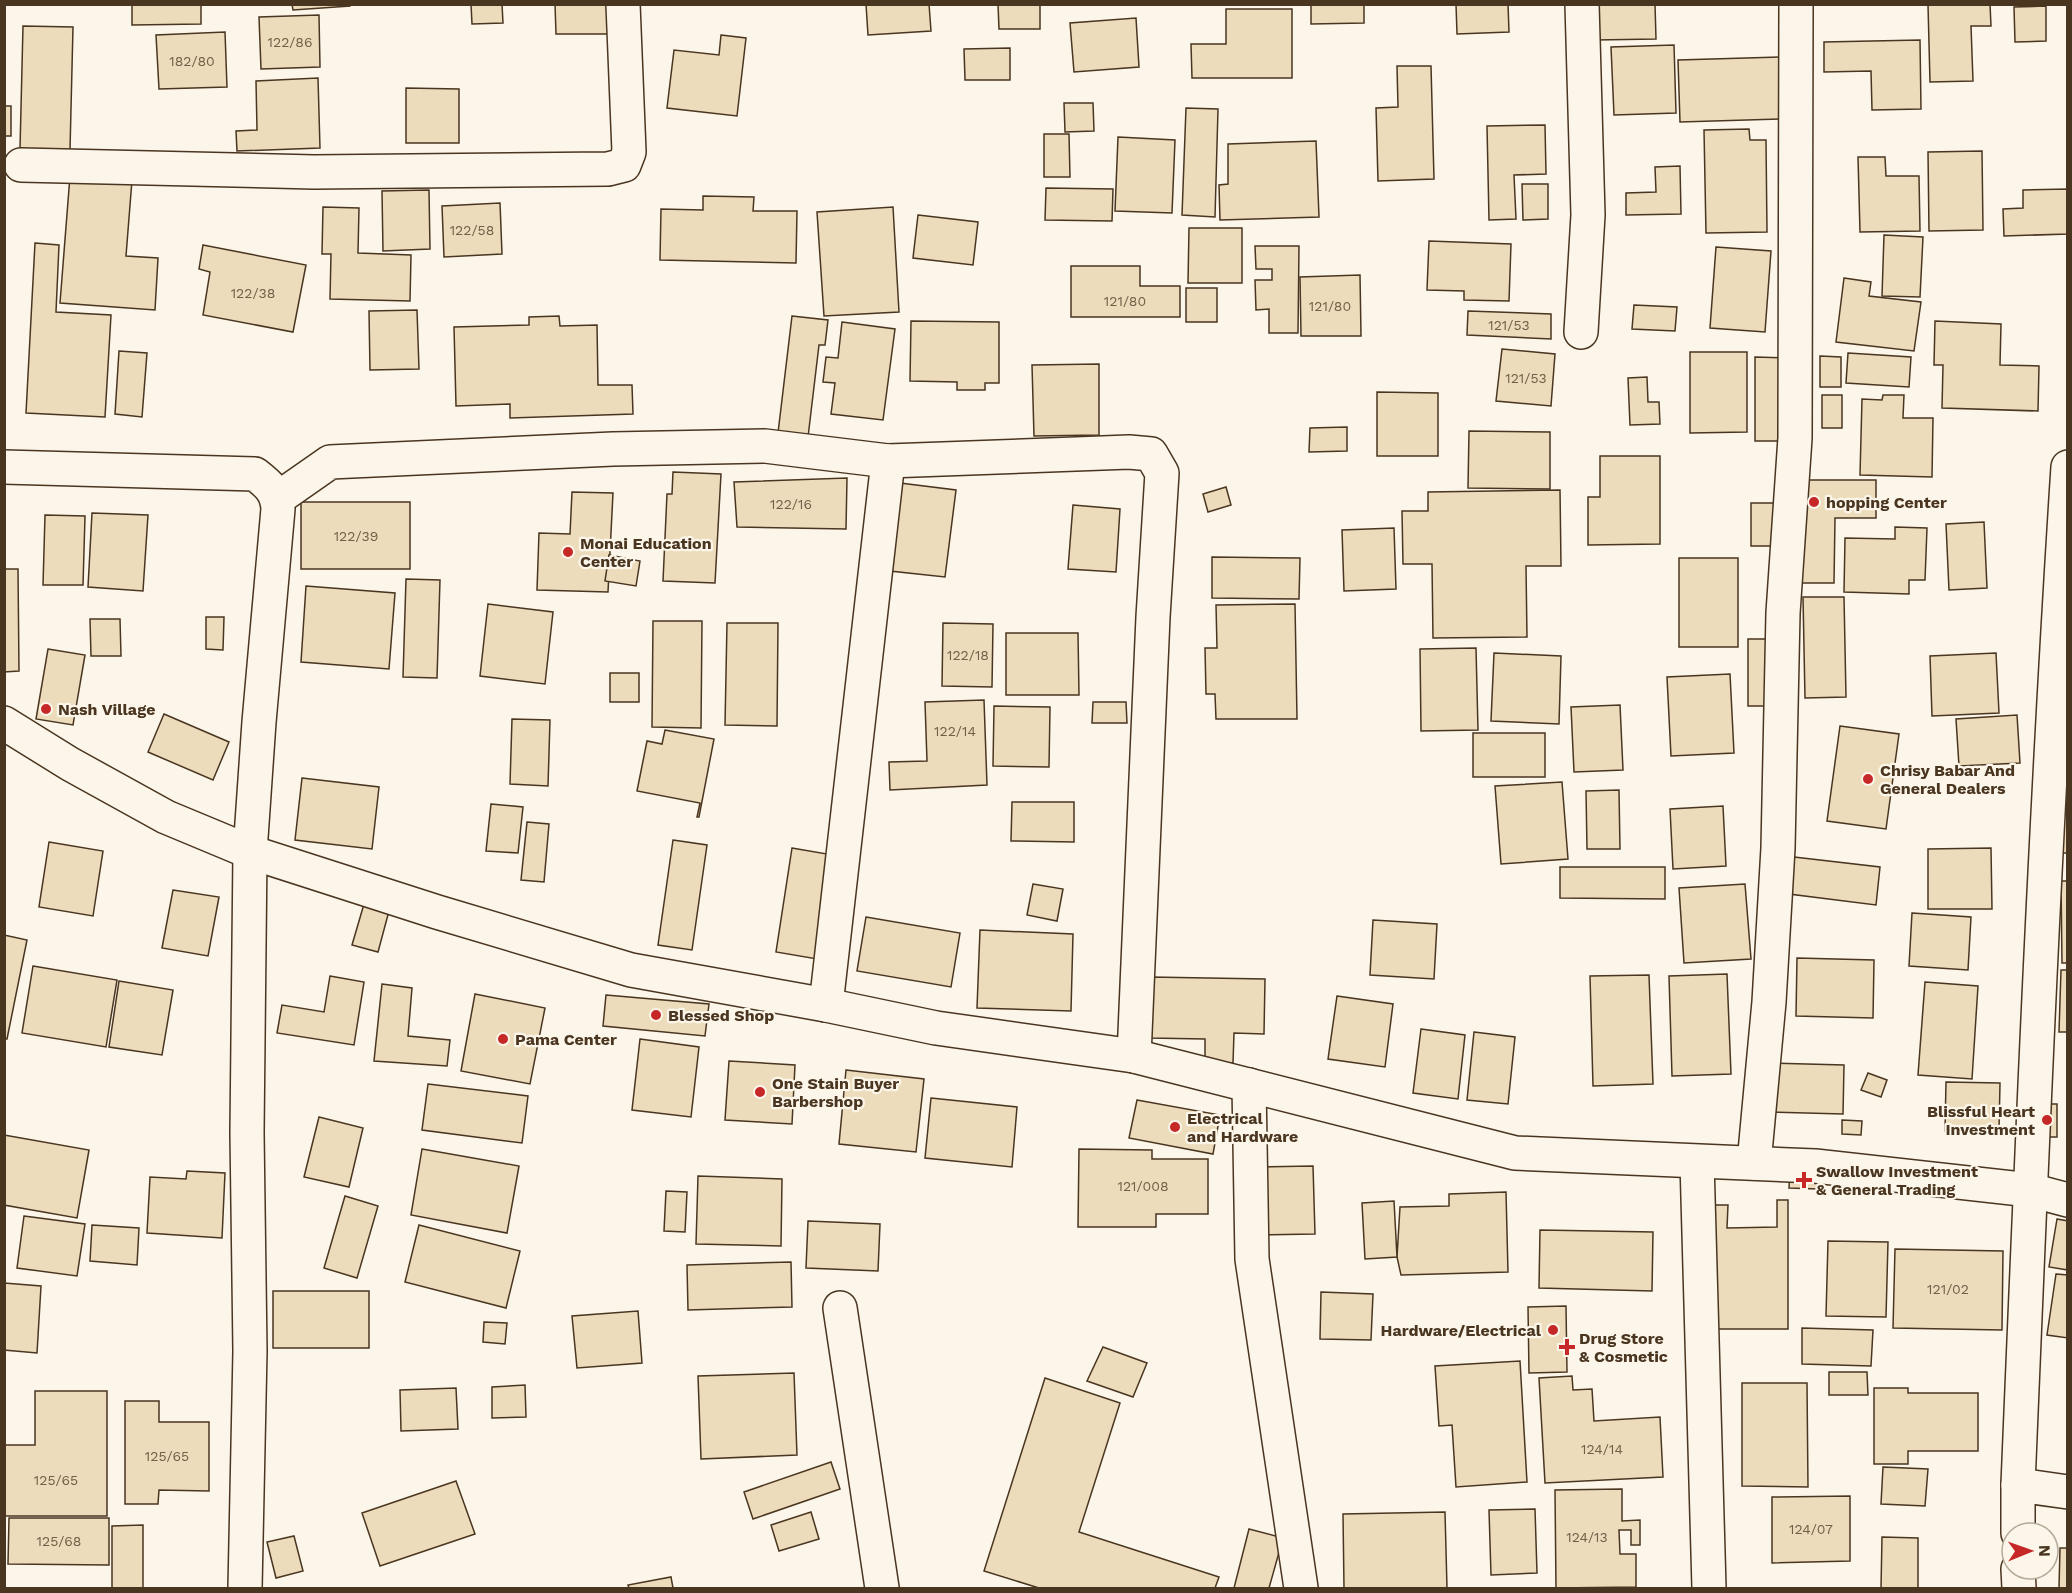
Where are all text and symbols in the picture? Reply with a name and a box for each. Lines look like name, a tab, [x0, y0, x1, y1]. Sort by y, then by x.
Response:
house number: 122/86	[268, 34, 312, 50]
house number: 182/80	[169, 53, 215, 69]
house number: 122/58	[450, 222, 494, 238]
house number: 122/38	[231, 285, 275, 301]
house number: 121/80	[1104, 293, 1146, 309]
house number: 121/80	[1309, 298, 1351, 314]
house number: 121/53	[1488, 317, 1530, 333]
house number: 121/53	[1505, 370, 1547, 386]
place label: hopping Center	[1826, 493, 1947, 512]
marker: hopping Center	[1807, 495, 1821, 509]
house number: 122/16	[770, 496, 812, 512]
house number: 122/39	[334, 528, 378, 544]
place label: Monai Education Center	[580, 534, 712, 571]
marker: Monai Education Center	[561, 545, 575, 559]
house number: 122/18	[947, 647, 989, 663]
place label: Nash Village	[58, 700, 155, 719]
marker: Nash Village	[39, 702, 53, 716]
house number: 122/14	[934, 723, 976, 739]
place label: Chrisy Babar And General Dealers	[1880, 761, 2015, 798]
marker: Chrisy Babar And General Dealers	[1861, 772, 1875, 786]
place label: Blessed Shop	[668, 1006, 774, 1025]
marker: Blessed Shop	[649, 1008, 663, 1022]
place label: Pama Center	[515, 1030, 617, 1049]
marker: Pama Center	[496, 1032, 510, 1046]
place label: One Stain Buyer Barbershop	[772, 1074, 899, 1111]
marker: One Stain Buyer Barbershop	[753, 1085, 767, 1099]
place label: Blissful Heart Investment	[1927, 1102, 2035, 1139]
place label: Electrical and Hardware	[1187, 1109, 1298, 1146]
marker: Blissful Heart Investment	[2040, 1113, 2054, 1127]
marker: Electrical and Hardware	[1168, 1120, 1182, 1134]
place label: Swallow Investment & General Trading	[1816, 1162, 1978, 1199]
marker: Swallow Investment & General Trading	[1797, 1173, 1811, 1187]
house number: 121/008	[1117, 1178, 1169, 1194]
house number: 121/02	[1927, 1281, 1969, 1297]
place label: Hardware/Electrical	[1381, 1321, 1542, 1340]
marker: Hardware/Electrical	[1546, 1323, 1560, 1337]
place label: Drug Store & Cosmetic	[1579, 1329, 1668, 1366]
marker: Drug Store & Cosmetic	[1560, 1340, 1574, 1354]
house number: 124/14	[1581, 1441, 1623, 1457]
house number: 125/65	[145, 1448, 189, 1464]
house number: 125/65	[34, 1472, 78, 1488]
house number: 124/07	[1789, 1521, 1833, 1537]
north arrow	[2000, 1521, 2060, 1581]
house number: 124/13	[1566, 1529, 1608, 1545]
house number: 125/68	[37, 1533, 81, 1549]
text: N	[2035, 1545, 2054, 1557]

